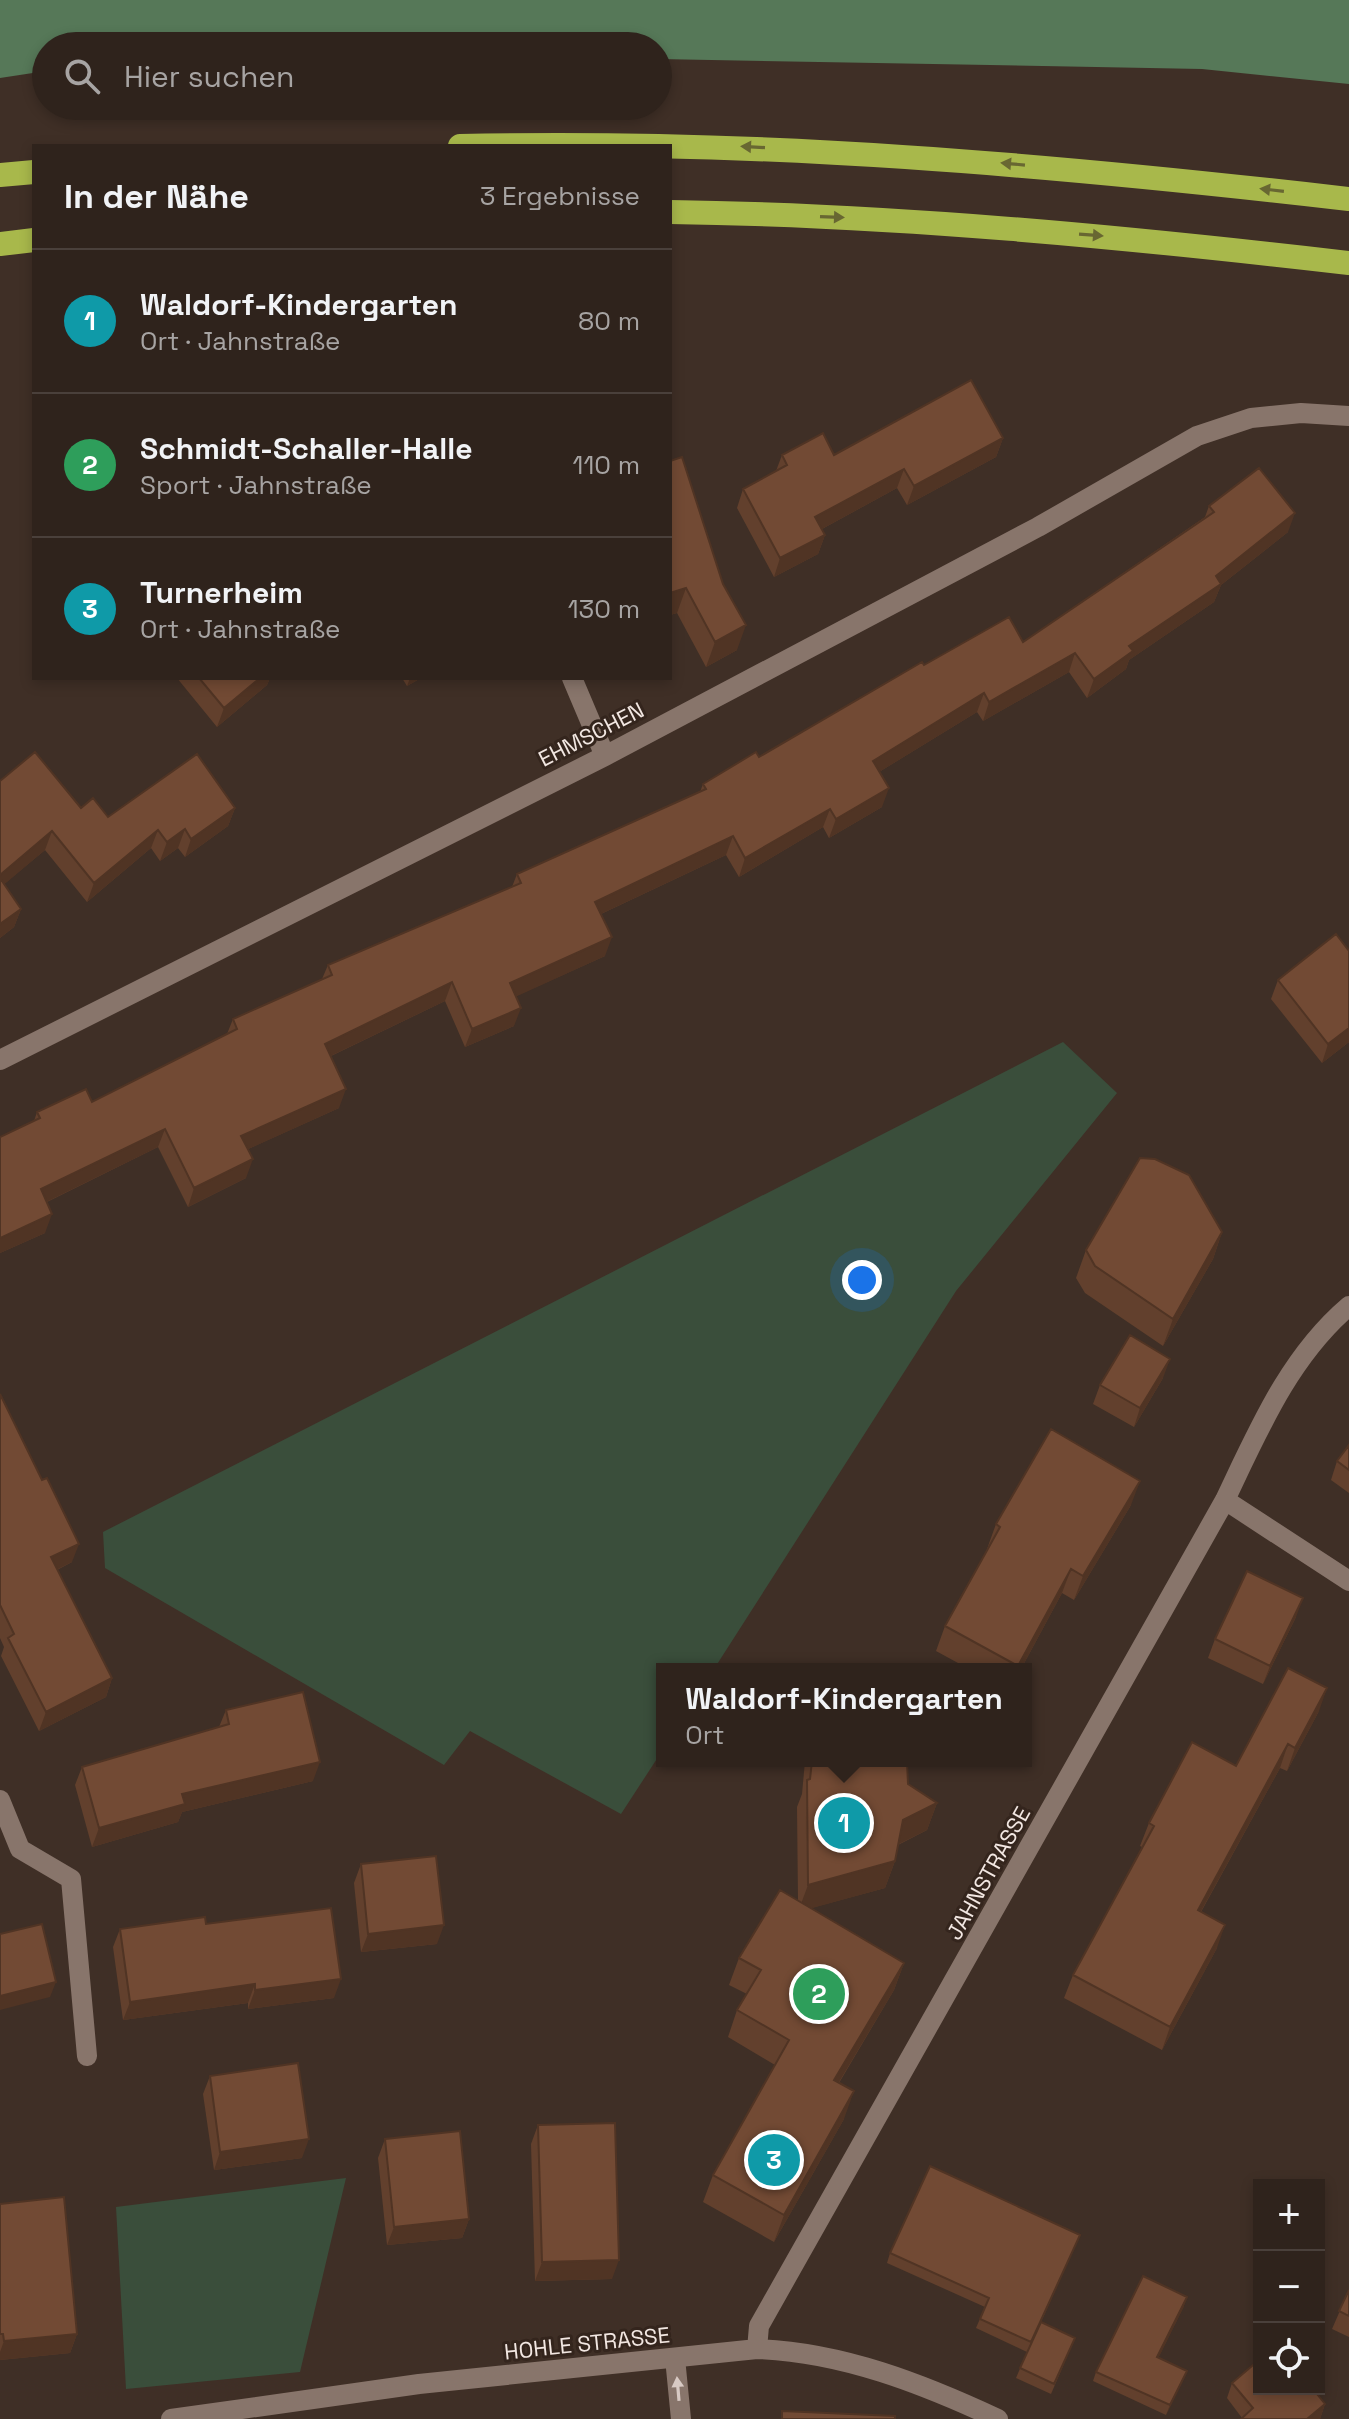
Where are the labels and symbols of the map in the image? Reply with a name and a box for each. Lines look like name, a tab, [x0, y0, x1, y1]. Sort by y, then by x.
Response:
one-way arrow	[740, 140, 766, 153]
one-way arrow	[1000, 157, 1025, 170]
one-way arrow	[1259, 183, 1284, 196]
one-way arrow	[820, 211, 845, 224]
one-way arrow	[1079, 229, 1104, 242]
street label: EHMSCHEN	[533, 695, 649, 773]
your location	[842, 1260, 882, 1300]
pin: 1	[818, 1793, 870, 1853]
street label: JAHNSTRASSE	[940, 1801, 1036, 1945]
pin: 2	[793, 1964, 845, 2024]
pin: 3	[748, 2130, 800, 2190]
street label: HOHLE STRASSE	[503, 2320, 671, 2366]
one-way arrow	[671, 2376, 684, 2401]

